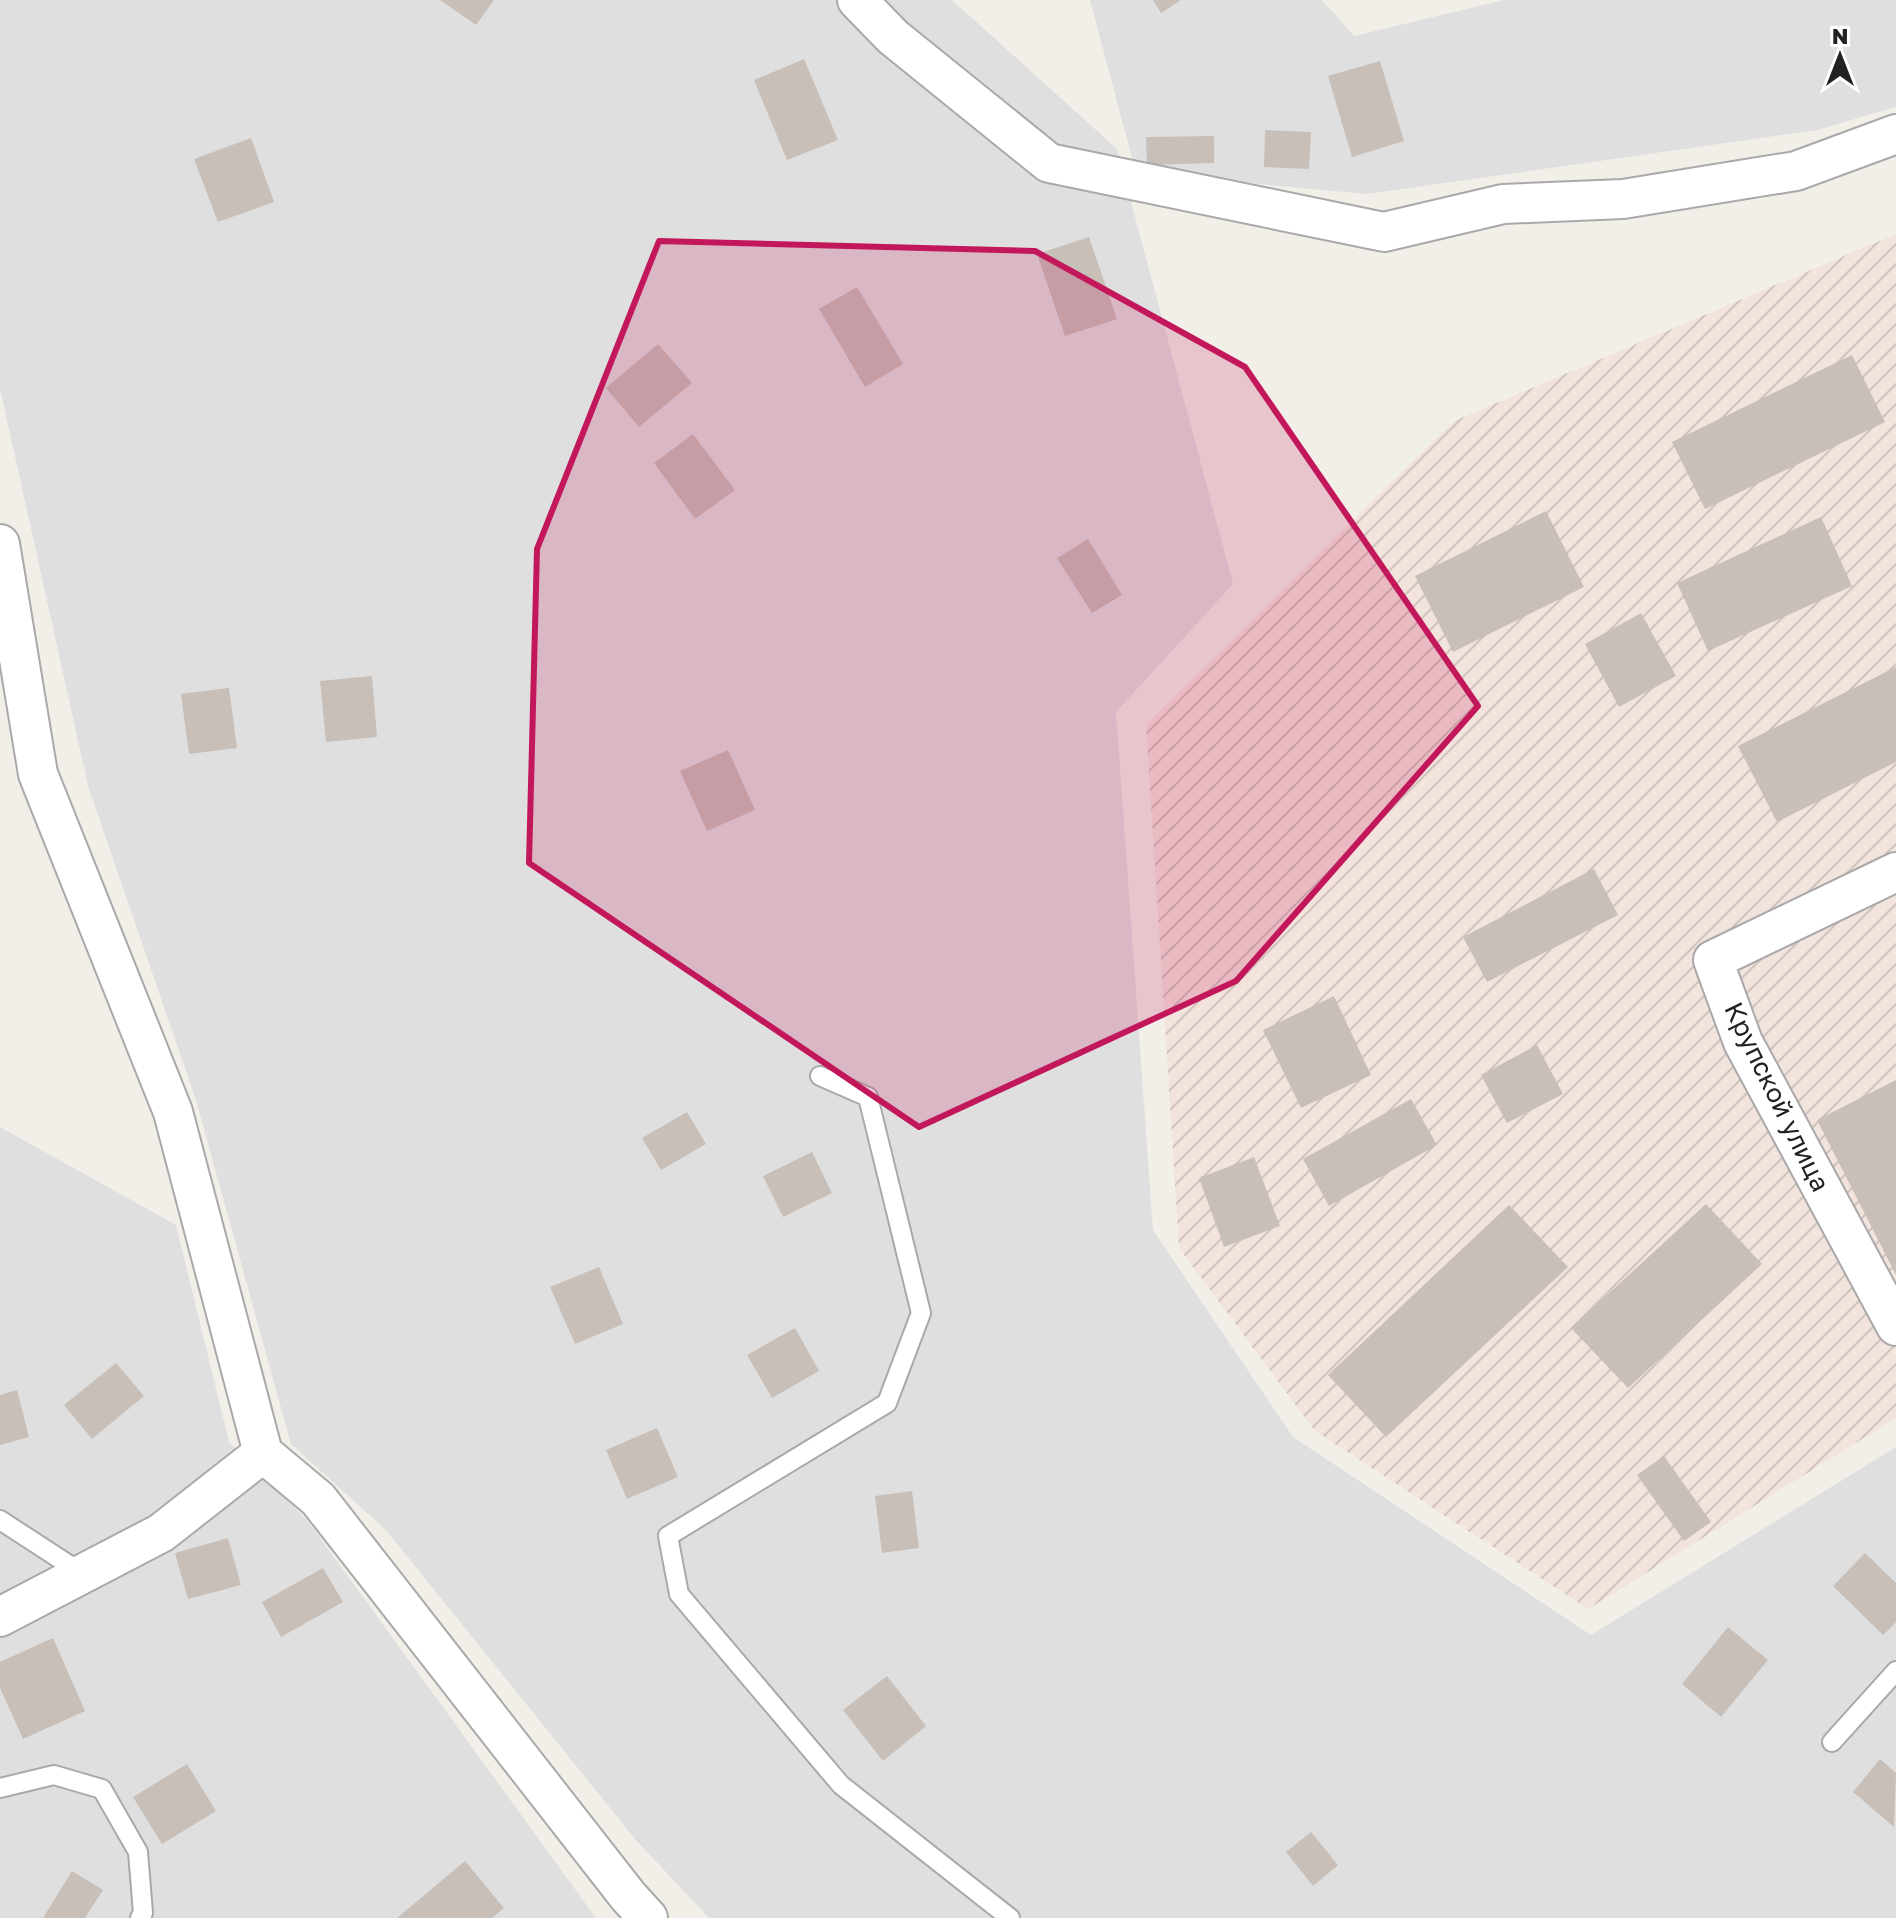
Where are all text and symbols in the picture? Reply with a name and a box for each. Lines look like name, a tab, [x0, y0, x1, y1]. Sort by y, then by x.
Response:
north arrow	[1800, 16, 1880, 96]
text: N	[1832, 22, 1848, 49]
street label: Крупской улица	[1718, 997, 1837, 1196]

